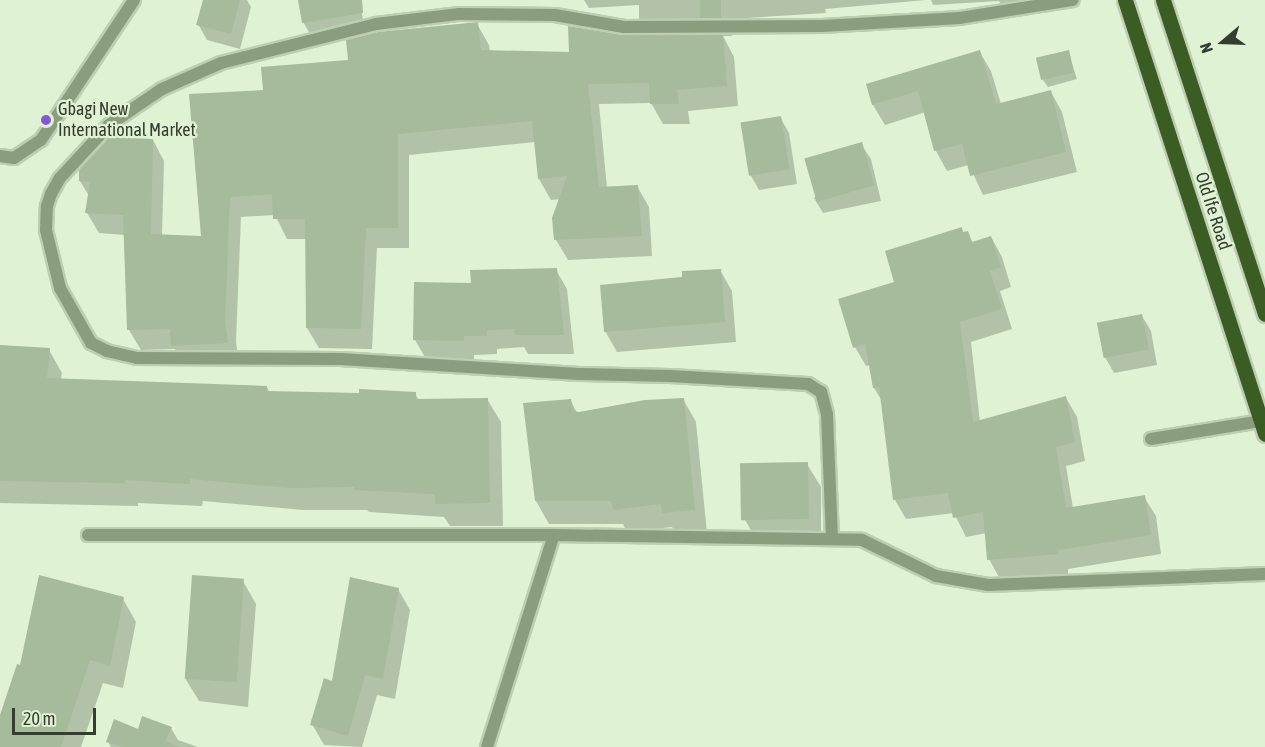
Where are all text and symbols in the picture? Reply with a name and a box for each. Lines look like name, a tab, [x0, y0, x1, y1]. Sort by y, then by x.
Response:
north arrow	[1193, 12, 1253, 72]
text: N	[1196, 40, 1216, 55]
place label: Gbagi New International Market	[58, 99, 196, 142]
marker: Gbagi New International Market	[39, 113, 53, 127]
street label: Old Ife Road	[1190, 169, 1236, 253]
scale bar	[15, 696, 99, 734]
text: 20 m	[23, 708, 55, 729]

